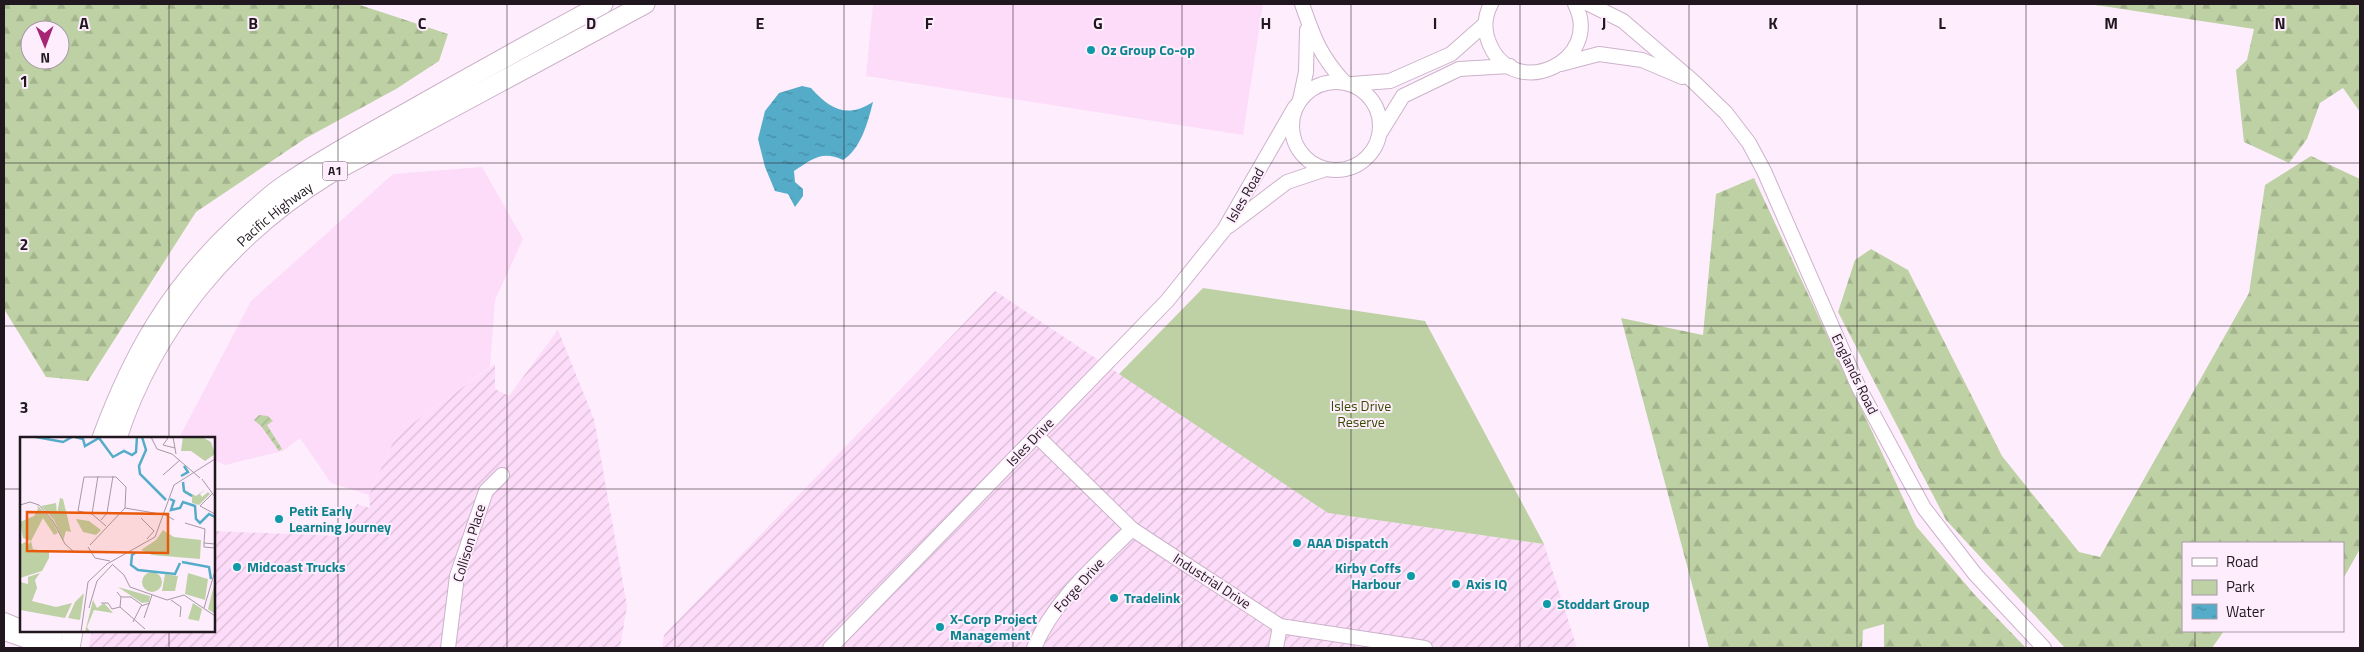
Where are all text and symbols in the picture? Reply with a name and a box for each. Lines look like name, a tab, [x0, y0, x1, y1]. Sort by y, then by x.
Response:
text: A	[79, 11, 89, 35]
text: B	[248, 11, 258, 35]
text: C	[418, 11, 427, 35]
text: D	[586, 11, 596, 35]
text: E	[756, 11, 765, 35]
text: F	[925, 11, 934, 35]
text: G	[1093, 11, 1103, 35]
text: H	[1261, 11, 1271, 35]
text: I	[1433, 11, 1437, 35]
text: J	[1602, 11, 1606, 35]
text: K	[1768, 11, 1778, 35]
text: L	[1938, 11, 1946, 35]
text: M	[2104, 11, 2118, 35]
text: N	[2274, 11, 2286, 35]
north arrow	[20, 20, 70, 70]
place label: Oz Group Co-op	[1101, 39, 1195, 60]
marker: Oz Group Co-op	[1085, 44, 1097, 56]
text: N	[40, 48, 50, 69]
text: 1	[20, 69, 28, 93]
road number: A1	[322, 162, 348, 180]
street label: Isles Road	[1220, 163, 1269, 226]
street label: Pacific Highway	[231, 176, 317, 251]
text: 2	[20, 232, 28, 256]
street label: Englands Road	[1827, 330, 1884, 418]
text: 3	[20, 395, 28, 419]
park label: Isles Drive Reserve	[1331, 395, 1391, 432]
street label: Isles Drive	[1001, 413, 1058, 471]
inset map	[20, 437, 215, 632]
place label: Petit Early Learning Journey	[289, 500, 391, 537]
street label: Collison Place	[447, 501, 490, 584]
marker: Petit Early Learning Journey	[273, 513, 285, 525]
place label: AAA Dispatch	[1307, 532, 1388, 553]
marker: AAA Dispatch	[1291, 537, 1303, 549]
legend	[2182, 542, 2344, 632]
street label: Industrial Drive	[1169, 548, 1255, 614]
text: Road	[2226, 550, 2258, 573]
street label: Forge Drive	[1048, 553, 1109, 617]
place label: Midcoast Trucks	[247, 556, 346, 577]
place label: Kirby Coffs Harbour	[1335, 557, 1401, 594]
marker: Midcoast Trucks	[231, 561, 243, 573]
marker: Kirby Coffs Harbour	[1405, 570, 1417, 582]
place label: Axis IQ	[1466, 573, 1508, 594]
text: Park	[2226, 575, 2255, 598]
marker: Axis IQ	[1450, 578, 1462, 590]
place label: Tradelink	[1124, 587, 1181, 608]
marker: Tradelink	[1108, 592, 1120, 604]
place label: Stoddart Group	[1557, 593, 1650, 614]
marker: Stoddart Group	[1541, 598, 1553, 610]
text: Water	[2226, 600, 2265, 623]
place label: X-Corp Project Management	[950, 608, 1037, 645]
marker: X-Corp Project Management	[934, 621, 946, 633]

